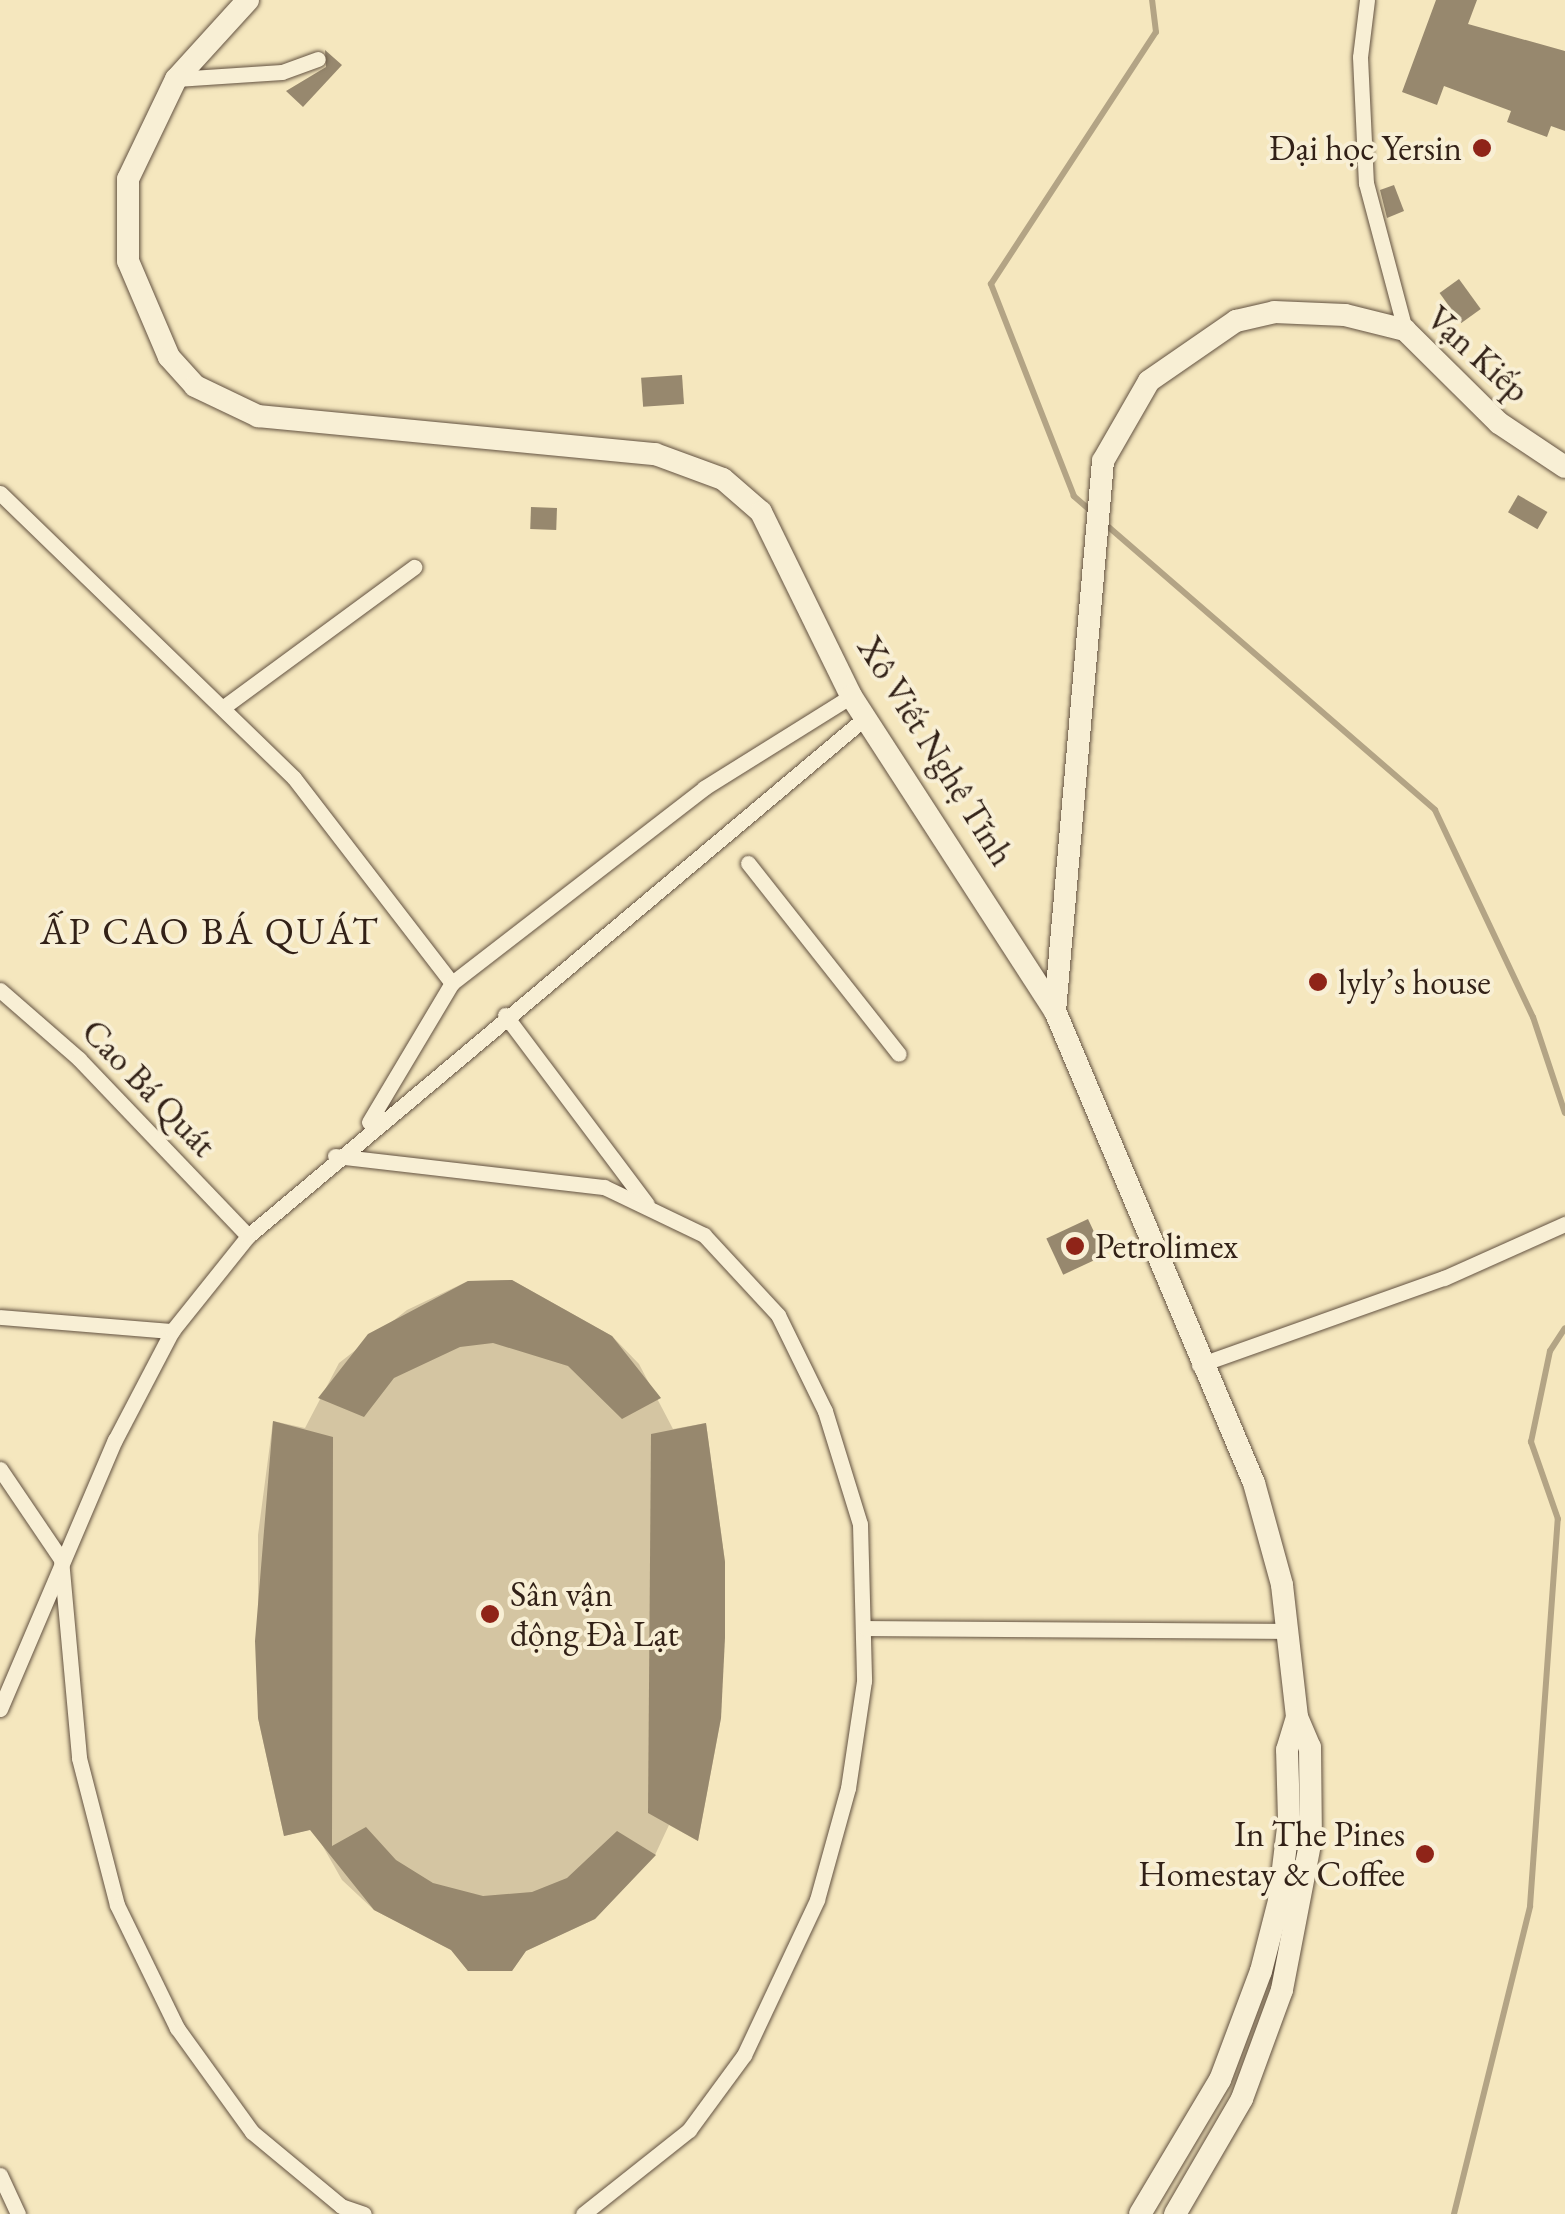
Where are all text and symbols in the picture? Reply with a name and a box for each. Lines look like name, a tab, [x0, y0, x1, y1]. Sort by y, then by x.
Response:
place label: Đại học Yersin	[1269, 127, 1462, 169]
marker: Đại học Yersin	[1471, 137, 1493, 159]
street label: Vạn Kiếp	[1418, 297, 1538, 411]
street label: Xô Viết Nghệ Tĩnh	[849, 629, 1023, 873]
district label: ẤP CAO BÁ QUÁT	[40, 908, 380, 954]
place label: lyly’s house	[1338, 961, 1491, 1003]
marker: lyly’s house	[1307, 971, 1329, 993]
street label: Cao Bá Quát	[73, 1011, 225, 1165]
place label: Petrolimex	[1095, 1225, 1238, 1267]
marker: Petrolimex	[1064, 1235, 1086, 1257]
place label: Sân vận động Đà Lạt	[510, 1573, 678, 1655]
marker: Sân vận động Đà Lạt	[479, 1603, 501, 1625]
place label: In The Pines Homestay & Coffee	[1138, 1813, 1405, 1895]
marker: In The Pines Homestay & Coffee	[1414, 1843, 1436, 1865]

